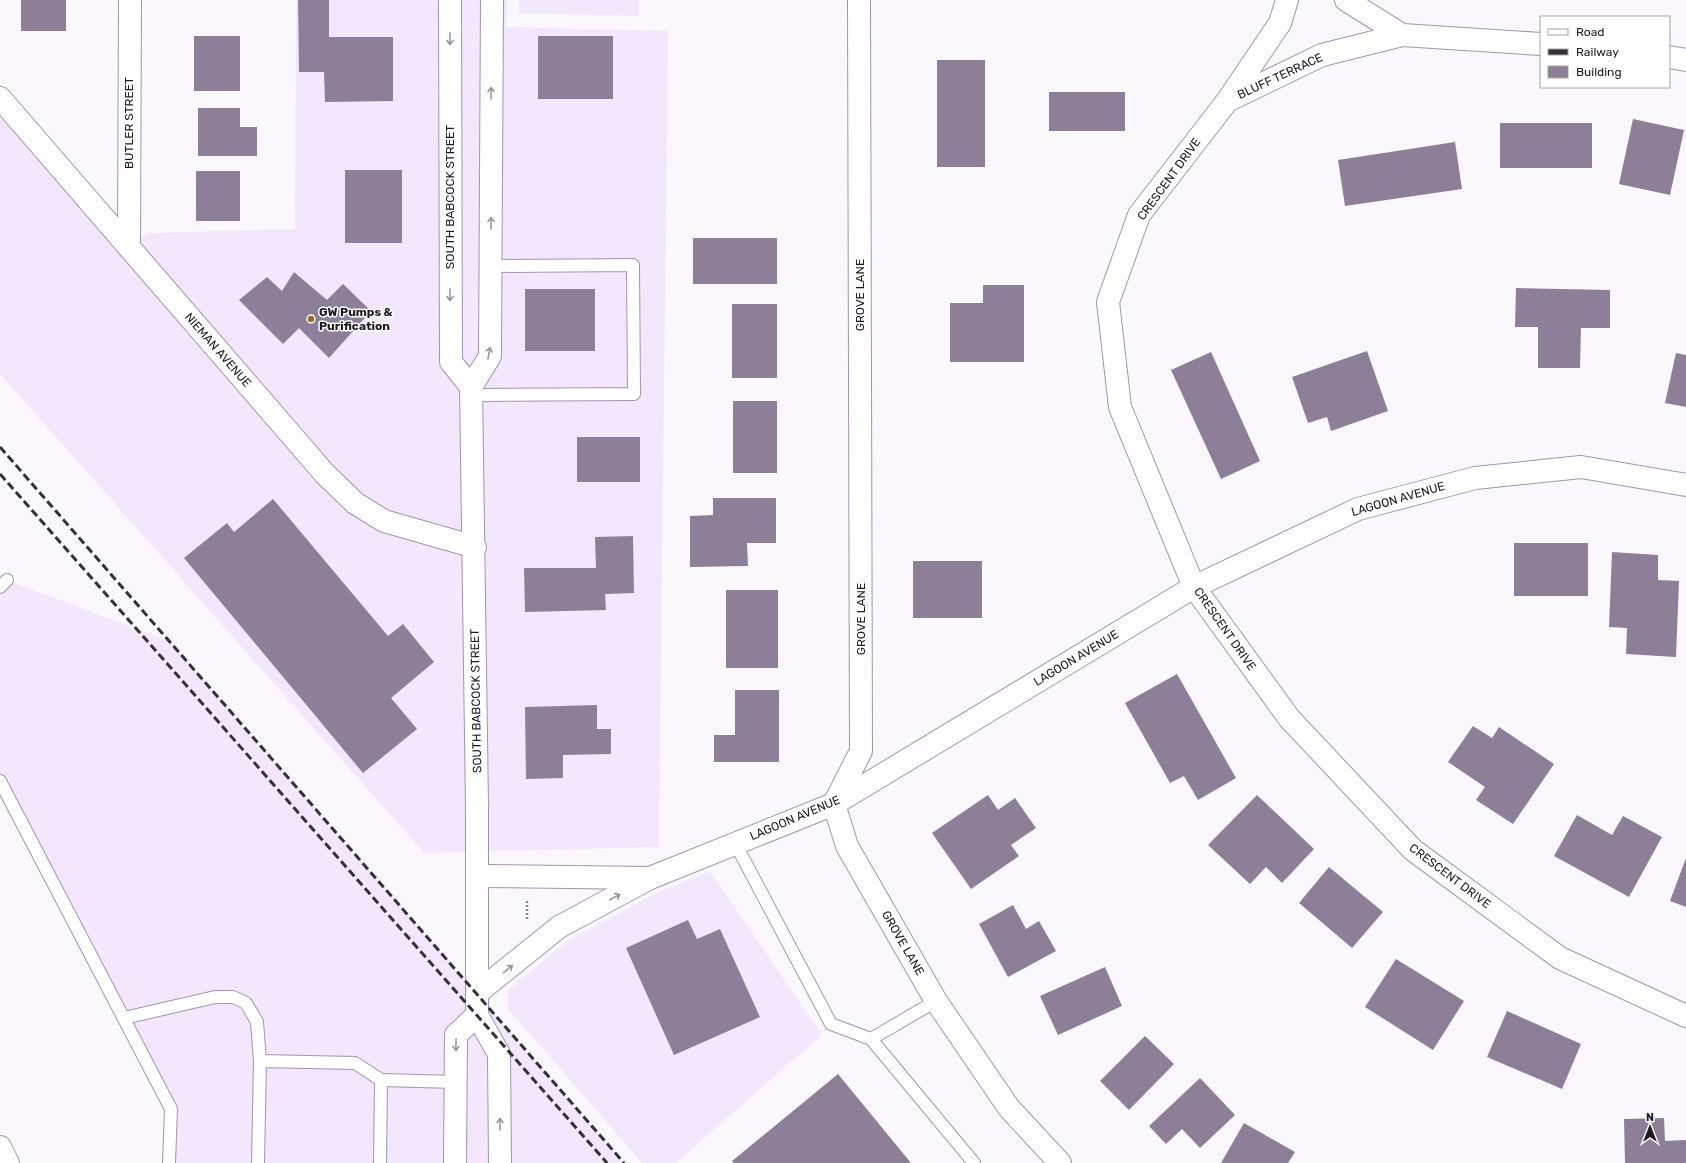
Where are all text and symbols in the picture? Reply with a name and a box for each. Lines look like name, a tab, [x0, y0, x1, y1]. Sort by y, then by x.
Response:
legend	[1540, 16, 1670, 88]
text: Road	[1576, 25, 1604, 39]
one-way arrow	[446, 32, 454, 45]
text: Railway	[1576, 45, 1619, 59]
street label: BLUFF TERRACE	[1235, 50, 1325, 102]
text: Building	[1576, 65, 1622, 79]
street label: BUTLER STREET	[122, 77, 136, 169]
one-way arrow	[487, 87, 495, 100]
street label: SOUTH BABCOCK STREET	[443, 125, 457, 269]
street label: CRESCENT DRIVE	[1134, 135, 1204, 223]
one-way arrow	[487, 217, 495, 230]
street label: GROVE LANE	[853, 259, 867, 331]
one-way arrow	[446, 288, 454, 301]
place label: GW Pumps & Purification	[319, 305, 393, 333]
street label: NIEMAN AVENUE	[182, 310, 254, 390]
marker: GW Pumps & Purification	[306, 314, 316, 324]
one-way arrow	[485, 347, 493, 360]
street label: LAGOON AVENUE	[1350, 479, 1446, 519]
street label: GROVE LANE	[854, 583, 868, 655]
street label: CRESCENT DRIVE	[1191, 585, 1259, 673]
street label: LAGOON AVENUE	[1031, 627, 1121, 689]
street label: SOUTH BABCOCK STREET	[468, 629, 484, 773]
street label: LAGOON AVENUE	[748, 793, 842, 843]
street label: CRESCENT DRIVE	[1407, 841, 1493, 911]
one-way arrow	[609, 893, 621, 900]
street label: GROVE LANE	[879, 908, 927, 978]
one-way arrow	[502, 965, 513, 974]
one-way arrow	[452, 1038, 460, 1051]
north arrow	[1630, 1107, 1670, 1147]
text: N	[1646, 1111, 1654, 1124]
one-way arrow	[496, 1118, 503, 1131]

